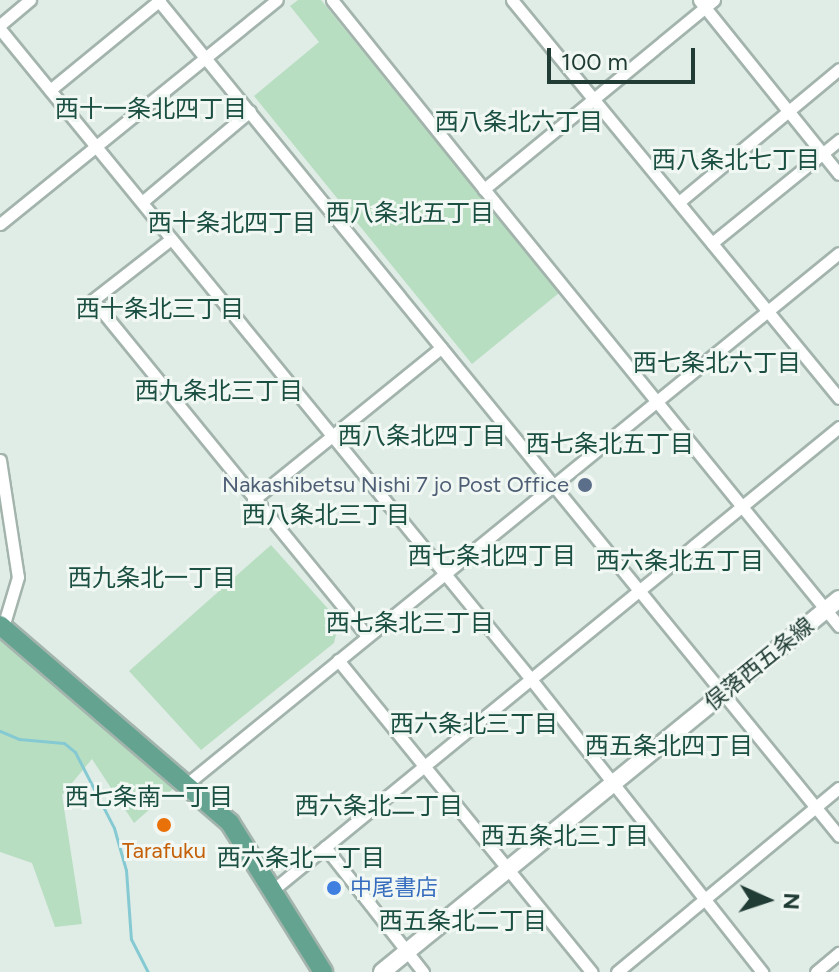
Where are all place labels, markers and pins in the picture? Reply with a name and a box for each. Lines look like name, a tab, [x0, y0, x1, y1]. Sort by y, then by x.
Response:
place label: Nakashibetsu Nishi 7 jo Post Office	[222, 472, 569, 498]
marker: Nakashibetsu Nishi 7 jo Post Office	[576, 476, 594, 494]
marker: Tarafuku	[155, 816, 173, 834]
place label: Tarafuku	[122, 838, 206, 864]
place label: 中尾書店	[350, 875, 438, 901]
marker: 中尾書店	[325, 879, 343, 897]

